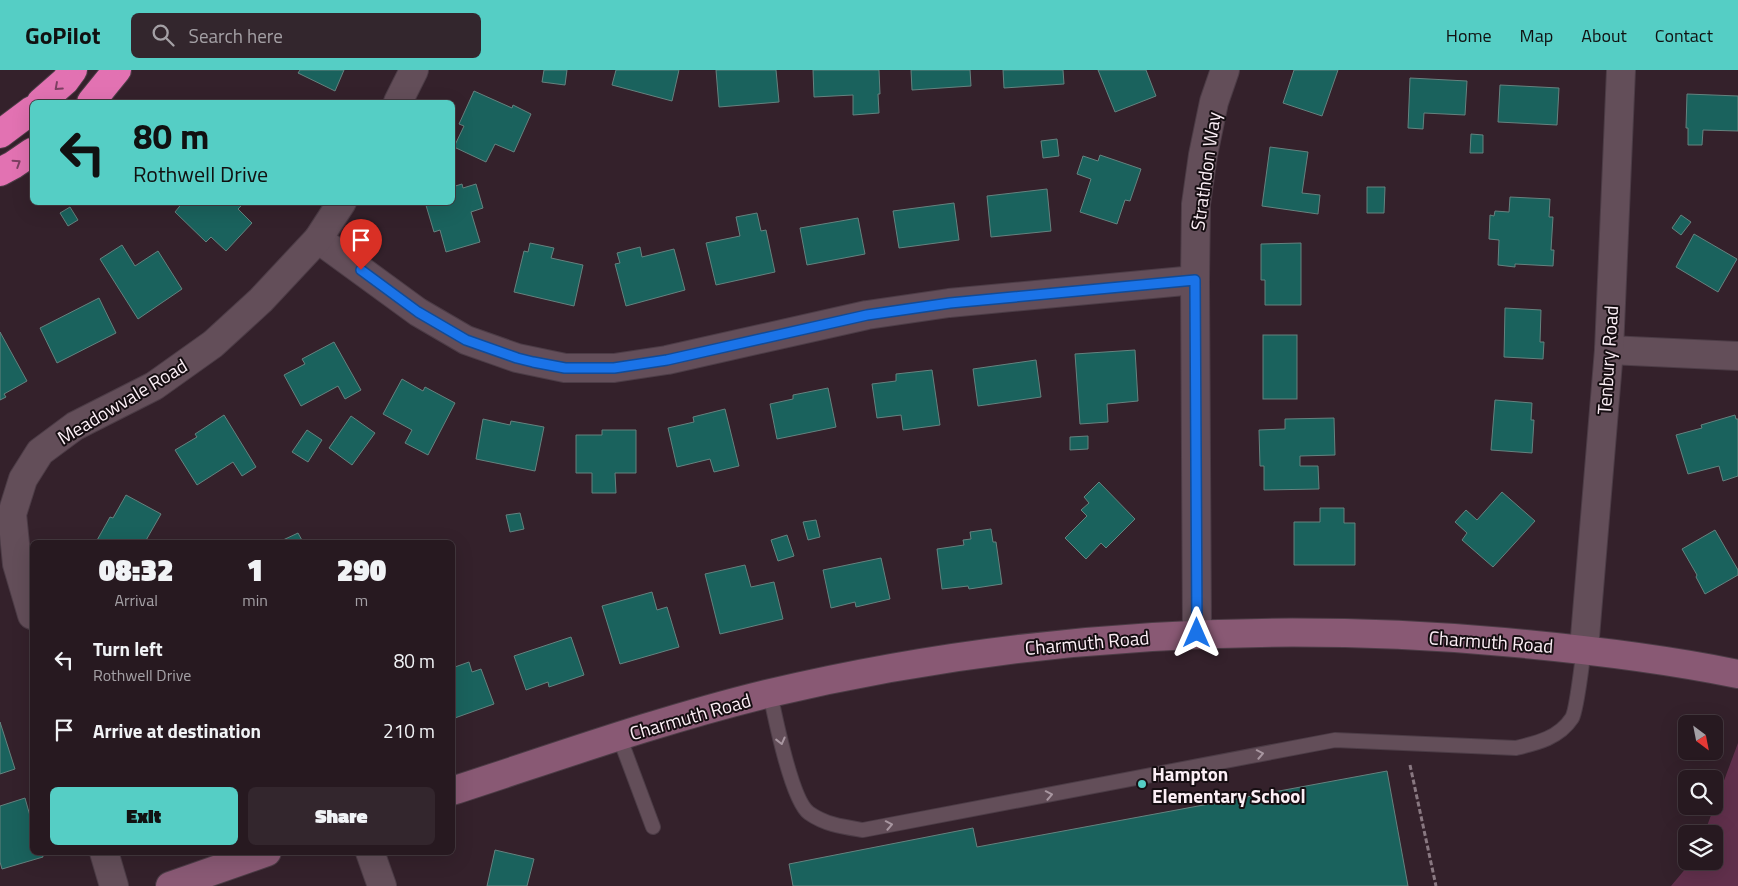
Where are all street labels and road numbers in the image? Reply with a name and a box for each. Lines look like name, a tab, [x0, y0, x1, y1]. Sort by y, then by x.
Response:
street label: Strathdon Way	[1182, 110, 1228, 232]
street label: Tenbury Road	[1589, 305, 1625, 415]
street label: Meadowvale Road	[51, 351, 193, 451]
street label: Charmuth Road	[1024, 622, 1150, 662]
street label: Charmuth Road	[1428, 622, 1554, 660]
street label: Charmuth Road	[626, 685, 754, 747]

